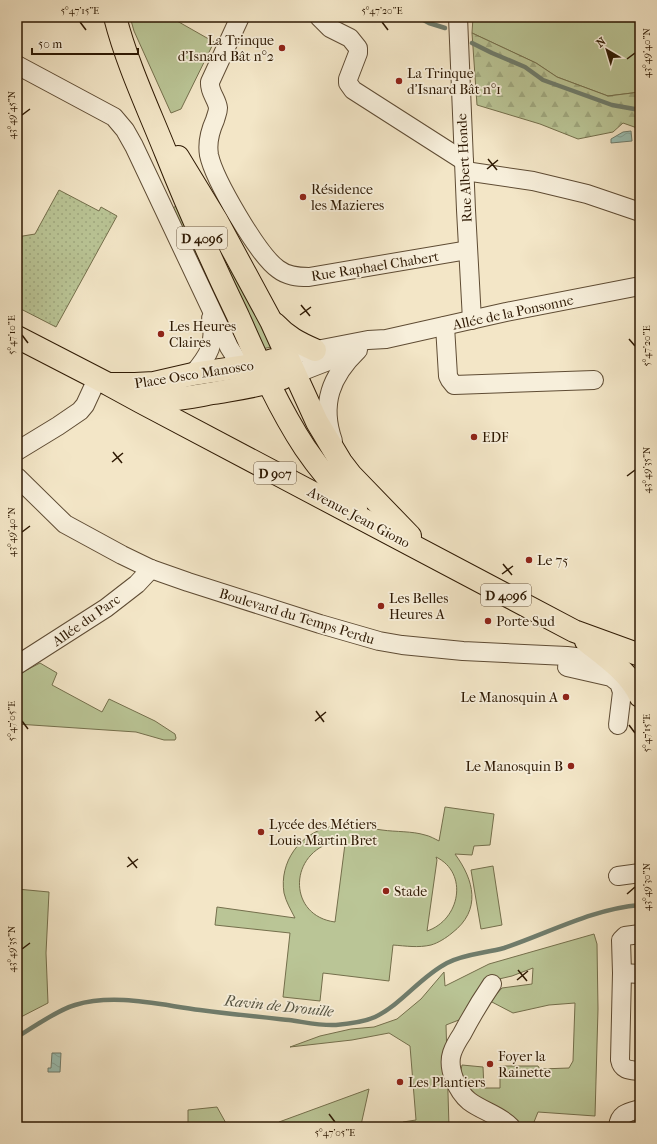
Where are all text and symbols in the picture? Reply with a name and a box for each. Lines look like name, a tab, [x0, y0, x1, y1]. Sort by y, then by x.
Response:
text: 5°47'15"E	[61, 5, 99, 17]
text: 5°47'20"E	[361, 5, 403, 17]
text: 43°49'40"N	[641, 28, 653, 78]
scale bar	[32, 30, 138, 56]
north arrow	[587, 30, 627, 70]
place label: La Trinque d'Isnard Bât n°2	[178, 32, 274, 65]
text: N	[594, 34, 609, 50]
text: 50 m	[38, 37, 62, 51]
marker: La Trinque d'Isnard Bât n°2	[277, 43, 287, 53]
place label: La Trinque d'Isnard Bât n°1	[407, 65, 501, 98]
marker: La Trinque d'Isnard Bât n°1	[394, 76, 404, 86]
text: 43°49'45"N	[6, 90, 18, 139]
street label: Rue Albert Honde	[453, 113, 476, 223]
place label: Résidence les Mazieres	[310, 181, 384, 214]
marker: Résidence les Mazieres	[298, 192, 308, 202]
road number: D 4096	[177, 227, 227, 249]
street label: Rue Raphael Chabert	[310, 248, 440, 285]
street label: Allée de la Ponsonne	[450, 291, 575, 334]
text: 5°47'10"E	[6, 315, 18, 355]
place label: Les Heures Claires	[169, 318, 236, 351]
text: 5°47'20"E	[641, 325, 653, 367]
marker: Les Heures Claires	[156, 329, 166, 339]
street label: Place Osco Manosco	[133, 357, 255, 392]
place label: EDF	[482, 429, 509, 446]
marker: EDF	[469, 432, 479, 442]
text: 43°49'35"N	[641, 446, 653, 493]
road number: D 907	[254, 462, 296, 484]
street label: Avenue Jean Giono	[304, 483, 413, 552]
text: 43°49'40"N	[6, 507, 18, 557]
place label: Le 75	[537, 552, 568, 569]
marker: Le 75	[524, 555, 534, 565]
road number: D 4096	[481, 584, 531, 606]
street label: Boulevard du Temps Perdu	[217, 585, 377, 648]
place label: Les Belles Heures A	[389, 590, 448, 623]
street label: Allée du Parc	[48, 591, 123, 651]
marker: Les Belles Heures A	[376, 601, 386, 611]
place label: Porte Sud	[496, 613, 555, 630]
marker: Porte Sud	[483, 616, 493, 626]
place label: Le Manosquin A	[460, 689, 559, 706]
marker: Le Manosquin A	[561, 692, 571, 702]
text: 5°47'05"E	[6, 701, 18, 741]
text: 5°47'15"E	[641, 714, 653, 752]
place label: Le Manosquin B	[465, 758, 563, 775]
marker: Le Manosquin B	[566, 761, 576, 771]
place label: Lycée des Métiers Louis Martin Bret	[269, 816, 377, 849]
marker: Lycée des Métiers Louis Martin Bret	[256, 827, 266, 837]
text: 43°49'30"N	[641, 863, 653, 911]
place label: Stade	[394, 883, 427, 900]
marker: Stade	[381, 886, 391, 896]
text: 43°49'35"N	[6, 925, 18, 972]
water label: Ravin de Drouille	[223, 991, 335, 1021]
place label: Foyer la Rainette	[498, 1048, 551, 1081]
marker: Foyer la Rainette	[485, 1059, 495, 1069]
place label: Les Plantiers	[408, 1074, 486, 1091]
marker: Les Plantiers	[395, 1077, 405, 1087]
text: 5°47'05"E	[315, 1127, 355, 1139]

